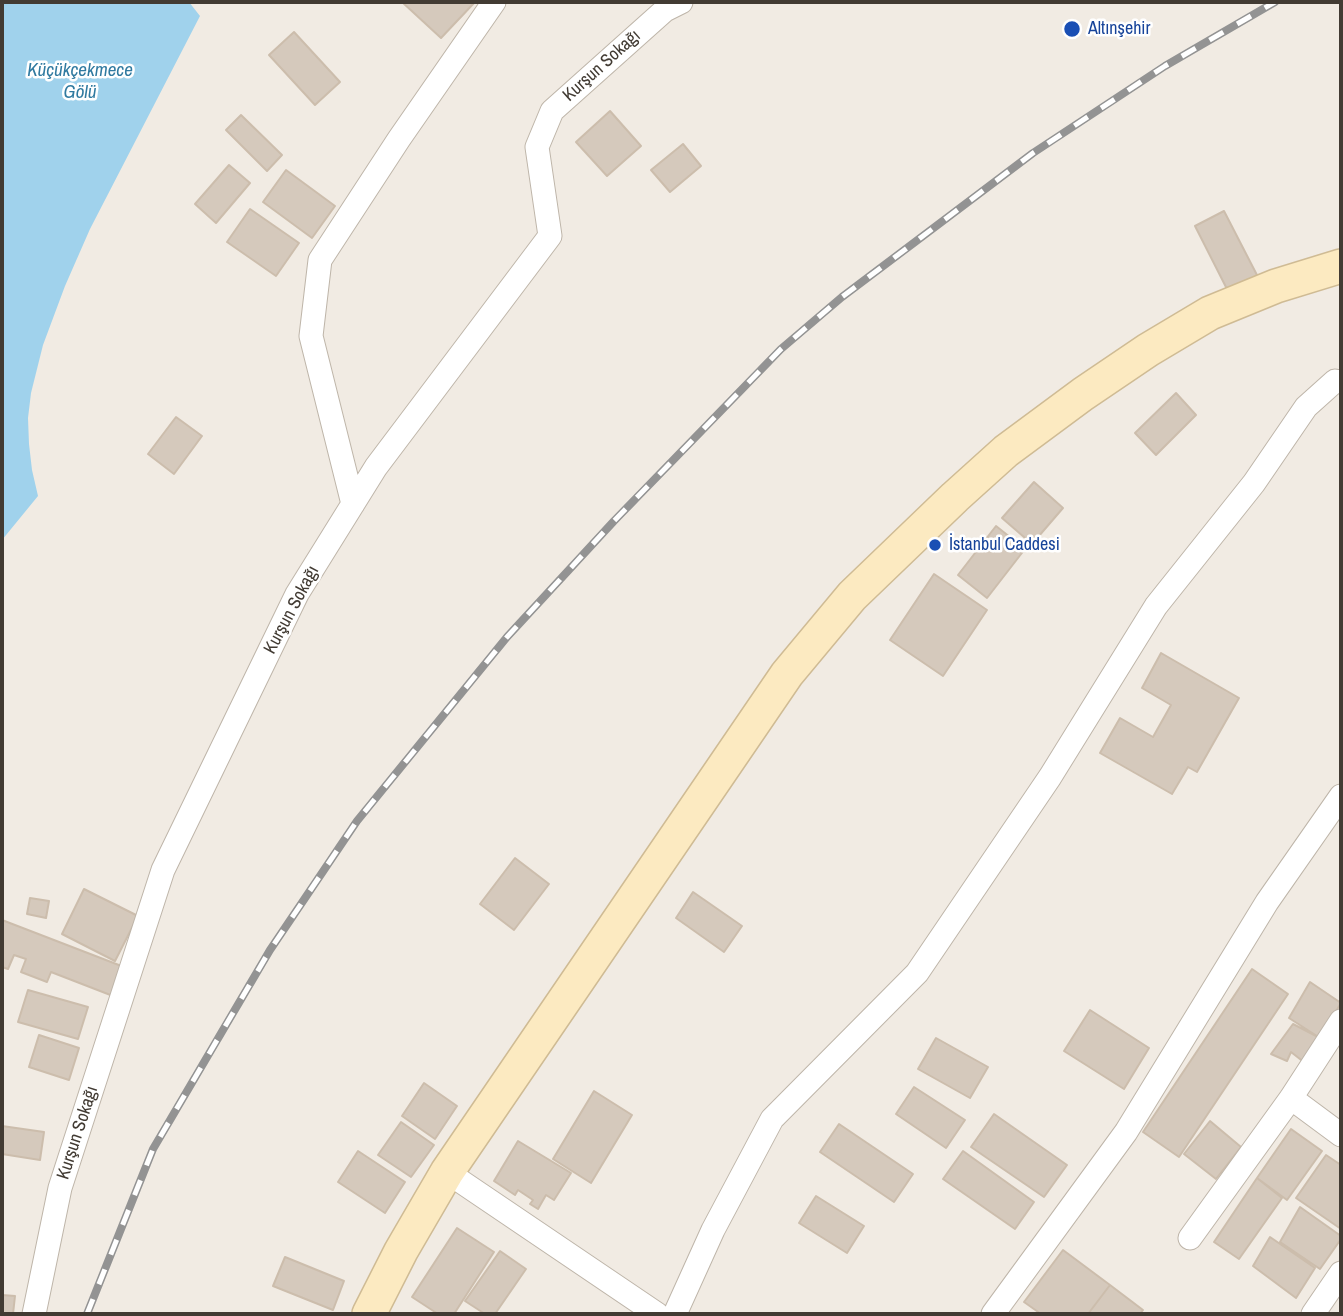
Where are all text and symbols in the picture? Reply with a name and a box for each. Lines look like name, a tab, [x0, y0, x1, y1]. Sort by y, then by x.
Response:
place label: Altınşehir	[1088, 18, 1150, 40]
marker: Altınşehir	[1062, 19, 1082, 39]
street label: Kurşun Sokağı	[559, 26, 645, 106]
water label: Küçükçekmece Gölü	[27, 60, 133, 104]
place label: İstanbul Caddesi	[949, 534, 1060, 556]
marker: İstanbul Caddesi	[927, 537, 943, 553]
street label: Kurşun Sokağı	[260, 562, 324, 658]
street label: Kurşun Sokağı	[53, 1084, 103, 1182]

